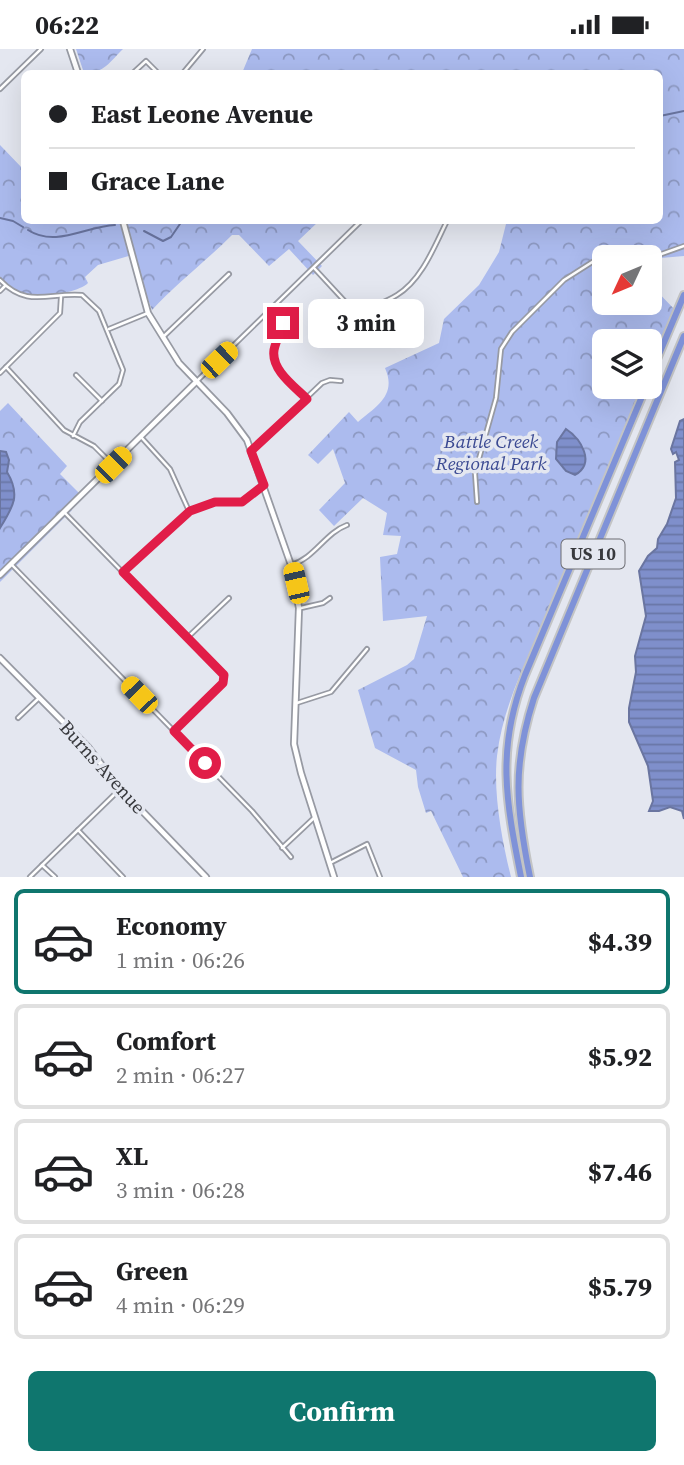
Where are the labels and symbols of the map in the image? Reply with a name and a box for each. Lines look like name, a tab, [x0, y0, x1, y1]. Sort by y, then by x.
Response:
north arrow	[592, 245, 662, 315]
callout: 3 min	[308, 299, 423, 347]
route end	[267, 307, 299, 339]
car	[197, 338, 242, 382]
park label: Battle Creek Regional Park	[435, 428, 546, 476]
car	[91, 443, 136, 487]
road number: US 10	[562, 539, 624, 569]
car	[282, 560, 311, 606]
car	[117, 673, 162, 717]
street label: Burns Avenue	[54, 715, 152, 819]
route start	[189, 747, 221, 779]

